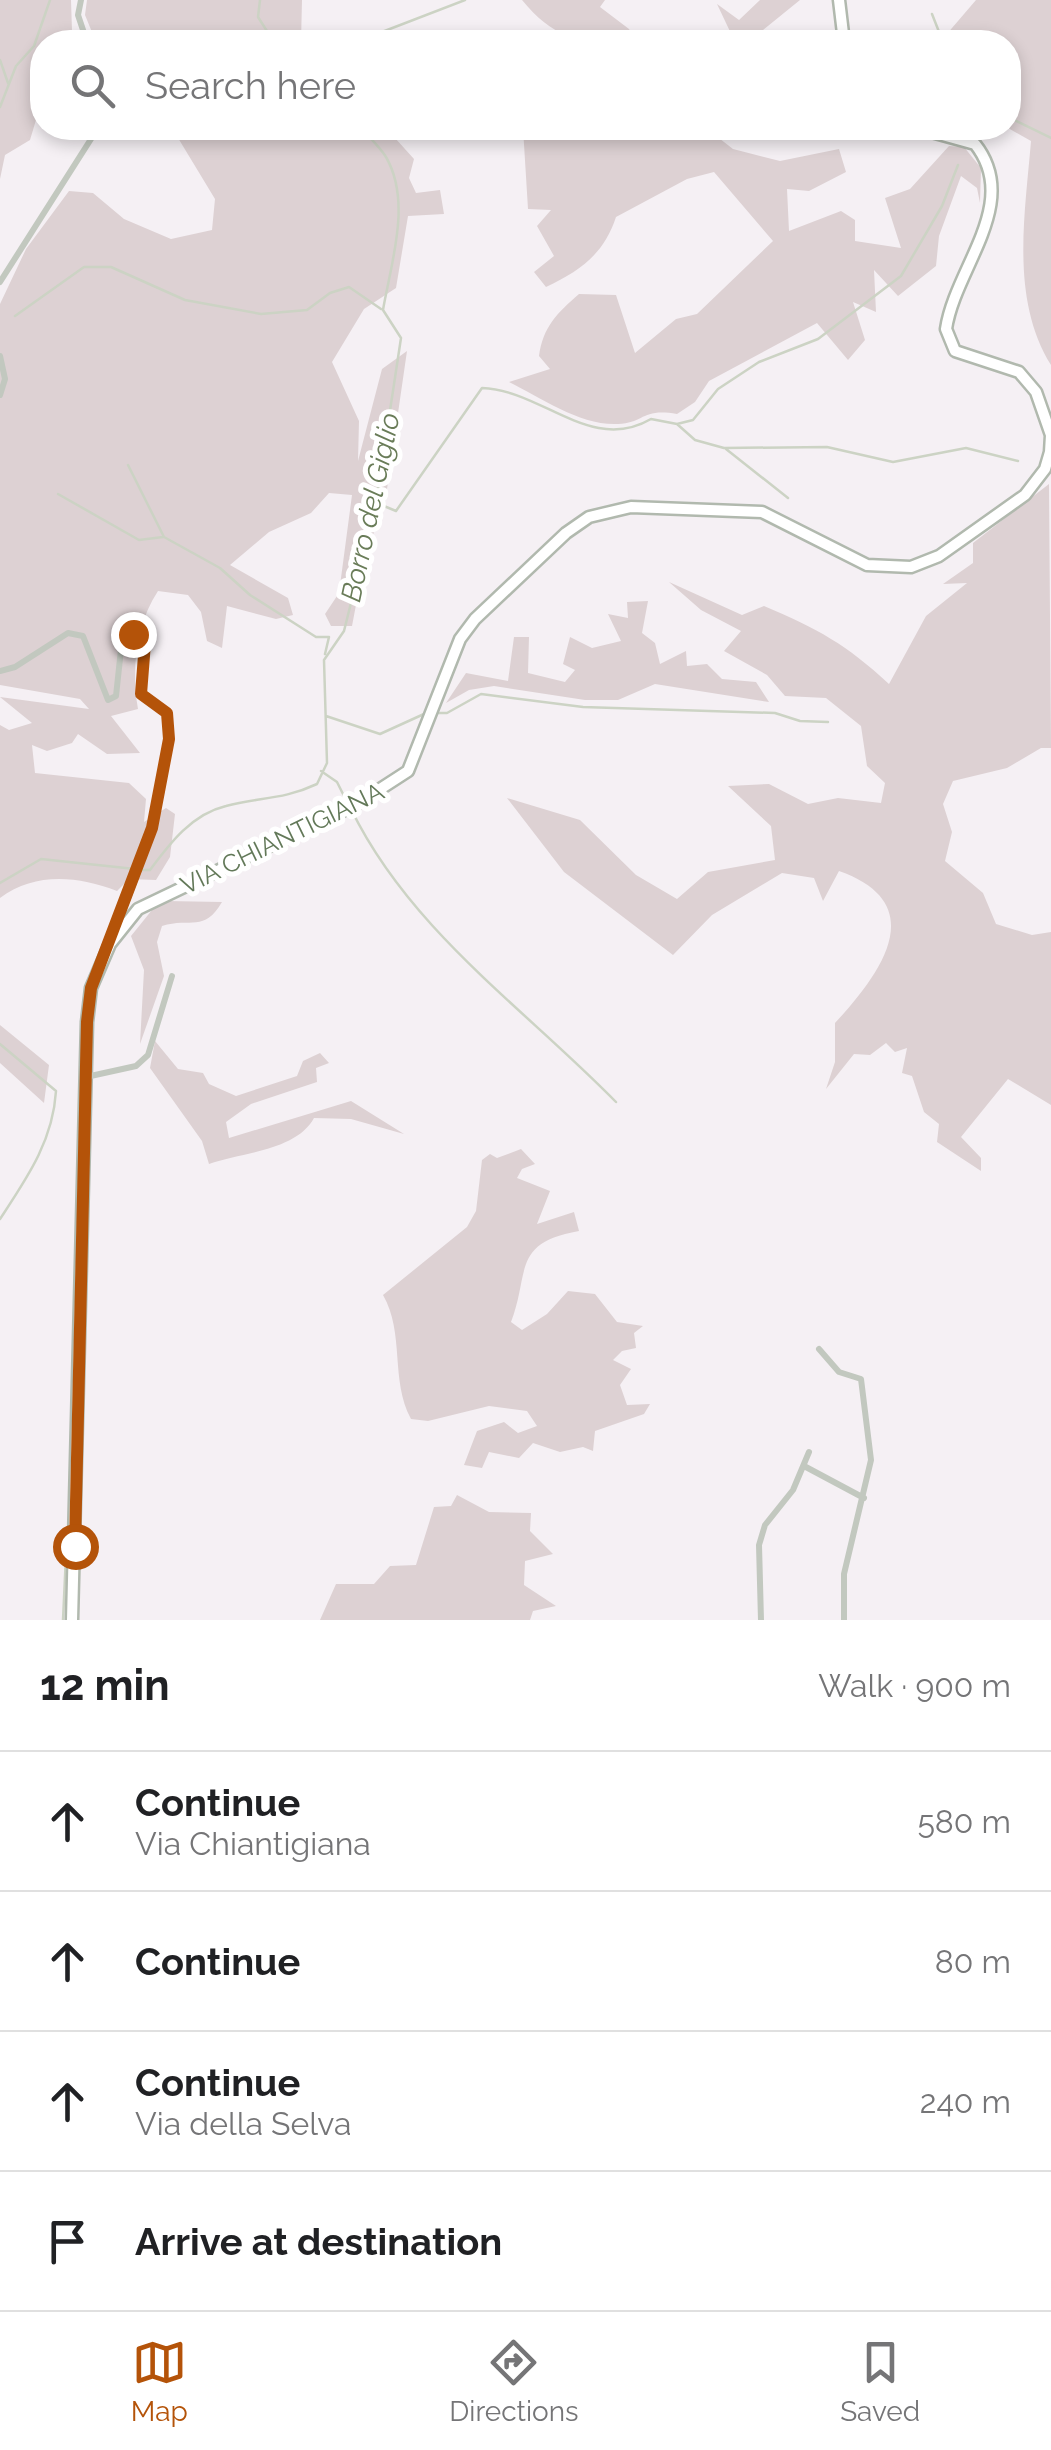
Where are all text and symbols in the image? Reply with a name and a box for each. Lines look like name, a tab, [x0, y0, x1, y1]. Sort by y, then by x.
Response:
search box	[30, 30, 1021, 140]
icon: search	[65, 58, 120, 113]
text: Search here	[145, 63, 356, 108]
water label: Borro del Giglio	[334, 410, 407, 605]
route end	[111, 612, 157, 658]
street label: VIA CHIANTIGIANA	[176, 776, 389, 900]
route start	[53, 1524, 99, 1570]
text: 12 min	[40, 1661, 170, 1710]
text: Walk · 900 m	[818, 1667, 1011, 1704]
text: Continue	[135, 1780, 300, 1825]
icon: ahead	[40, 1794, 95, 1849]
text: 580 m	[917, 1803, 1011, 1840]
text: Via Chiantigiana	[135, 1825, 371, 1862]
icon: ahead	[40, 1934, 95, 1989]
text: Continue	[135, 1939, 300, 1984]
text: 80 m	[935, 1943, 1011, 1980]
text: Continue	[135, 2060, 300, 2105]
icon: ahead	[40, 2074, 95, 2129]
text: 240 m	[920, 2083, 1011, 2120]
text: Via della Selva	[135, 2105, 351, 2142]
icon: arrive	[40, 2214, 95, 2269]
text: Arrive at destination	[135, 2219, 502, 2264]
tab: Map	[131, 2335, 188, 2428]
tab: Directions	[449, 2335, 579, 2428]
tab: Saved	[840, 2335, 920, 2428]

